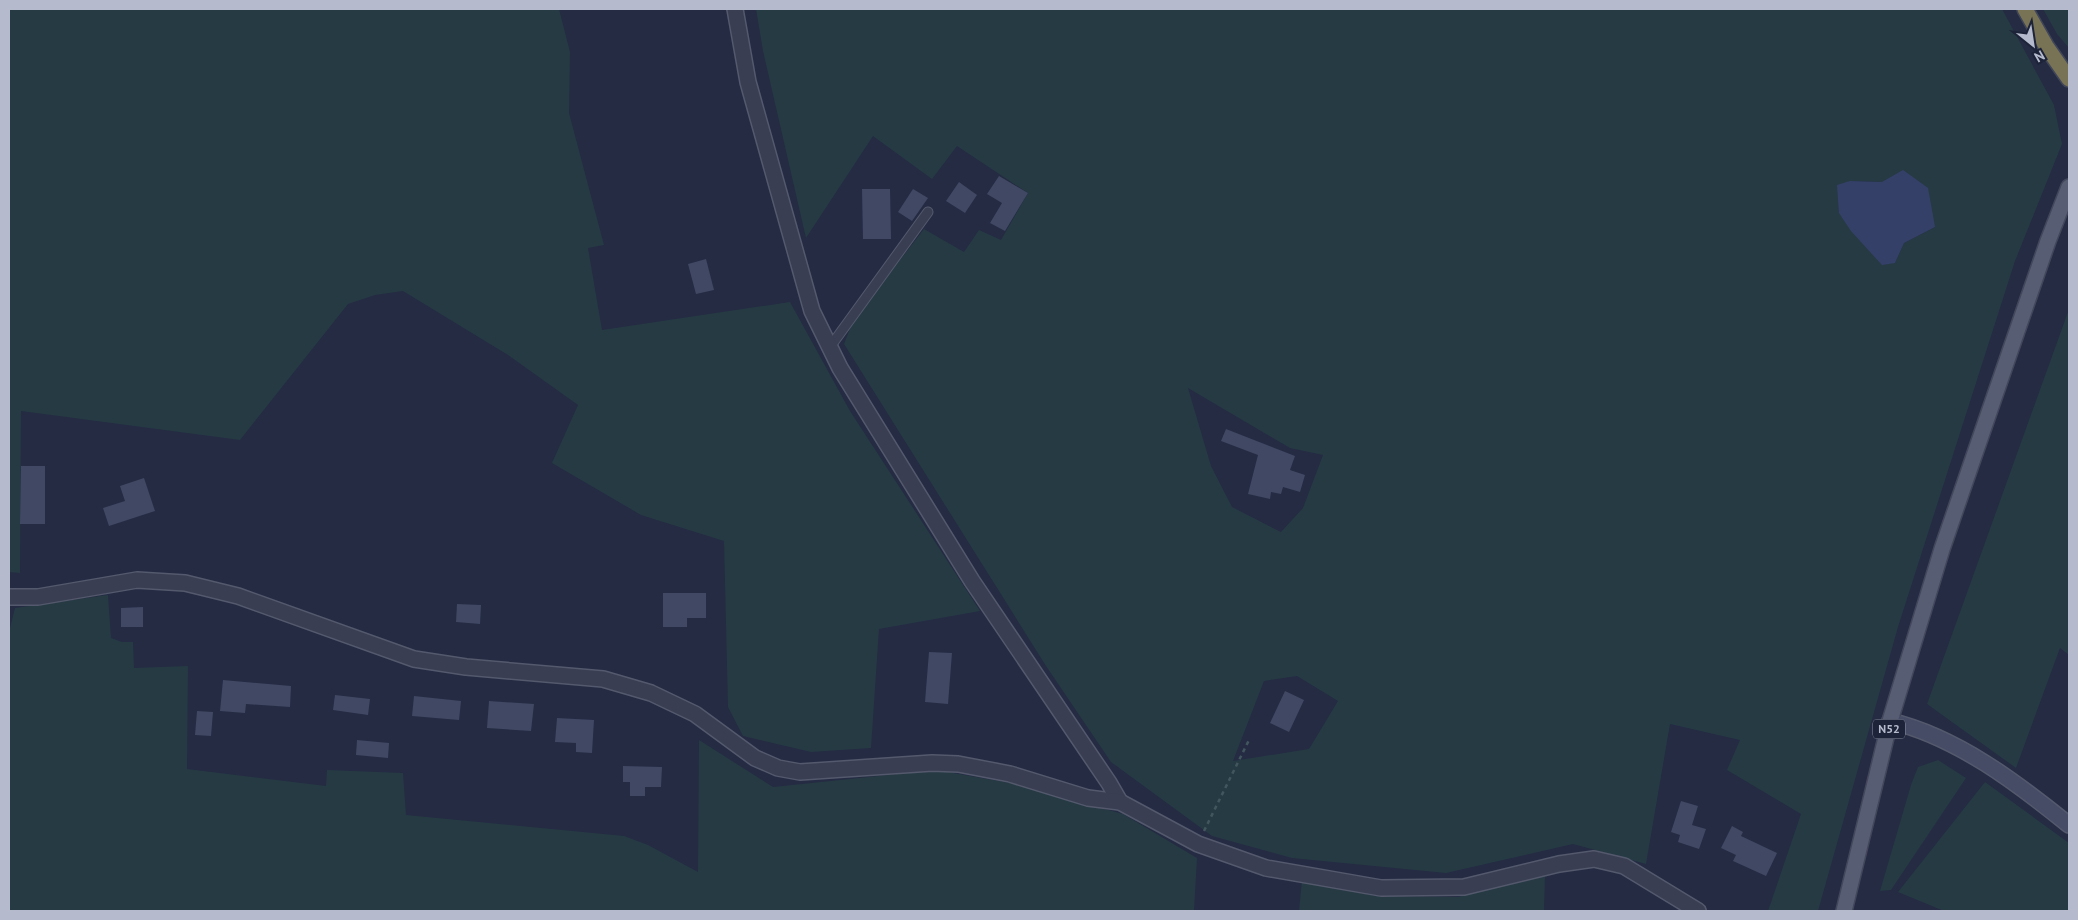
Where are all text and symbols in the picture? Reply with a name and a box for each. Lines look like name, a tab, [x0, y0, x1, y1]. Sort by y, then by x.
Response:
north arrow	[2008, 20, 2058, 70]
text: N	[2031, 46, 2048, 66]
road number: N52	[1873, 720, 1905, 739]

